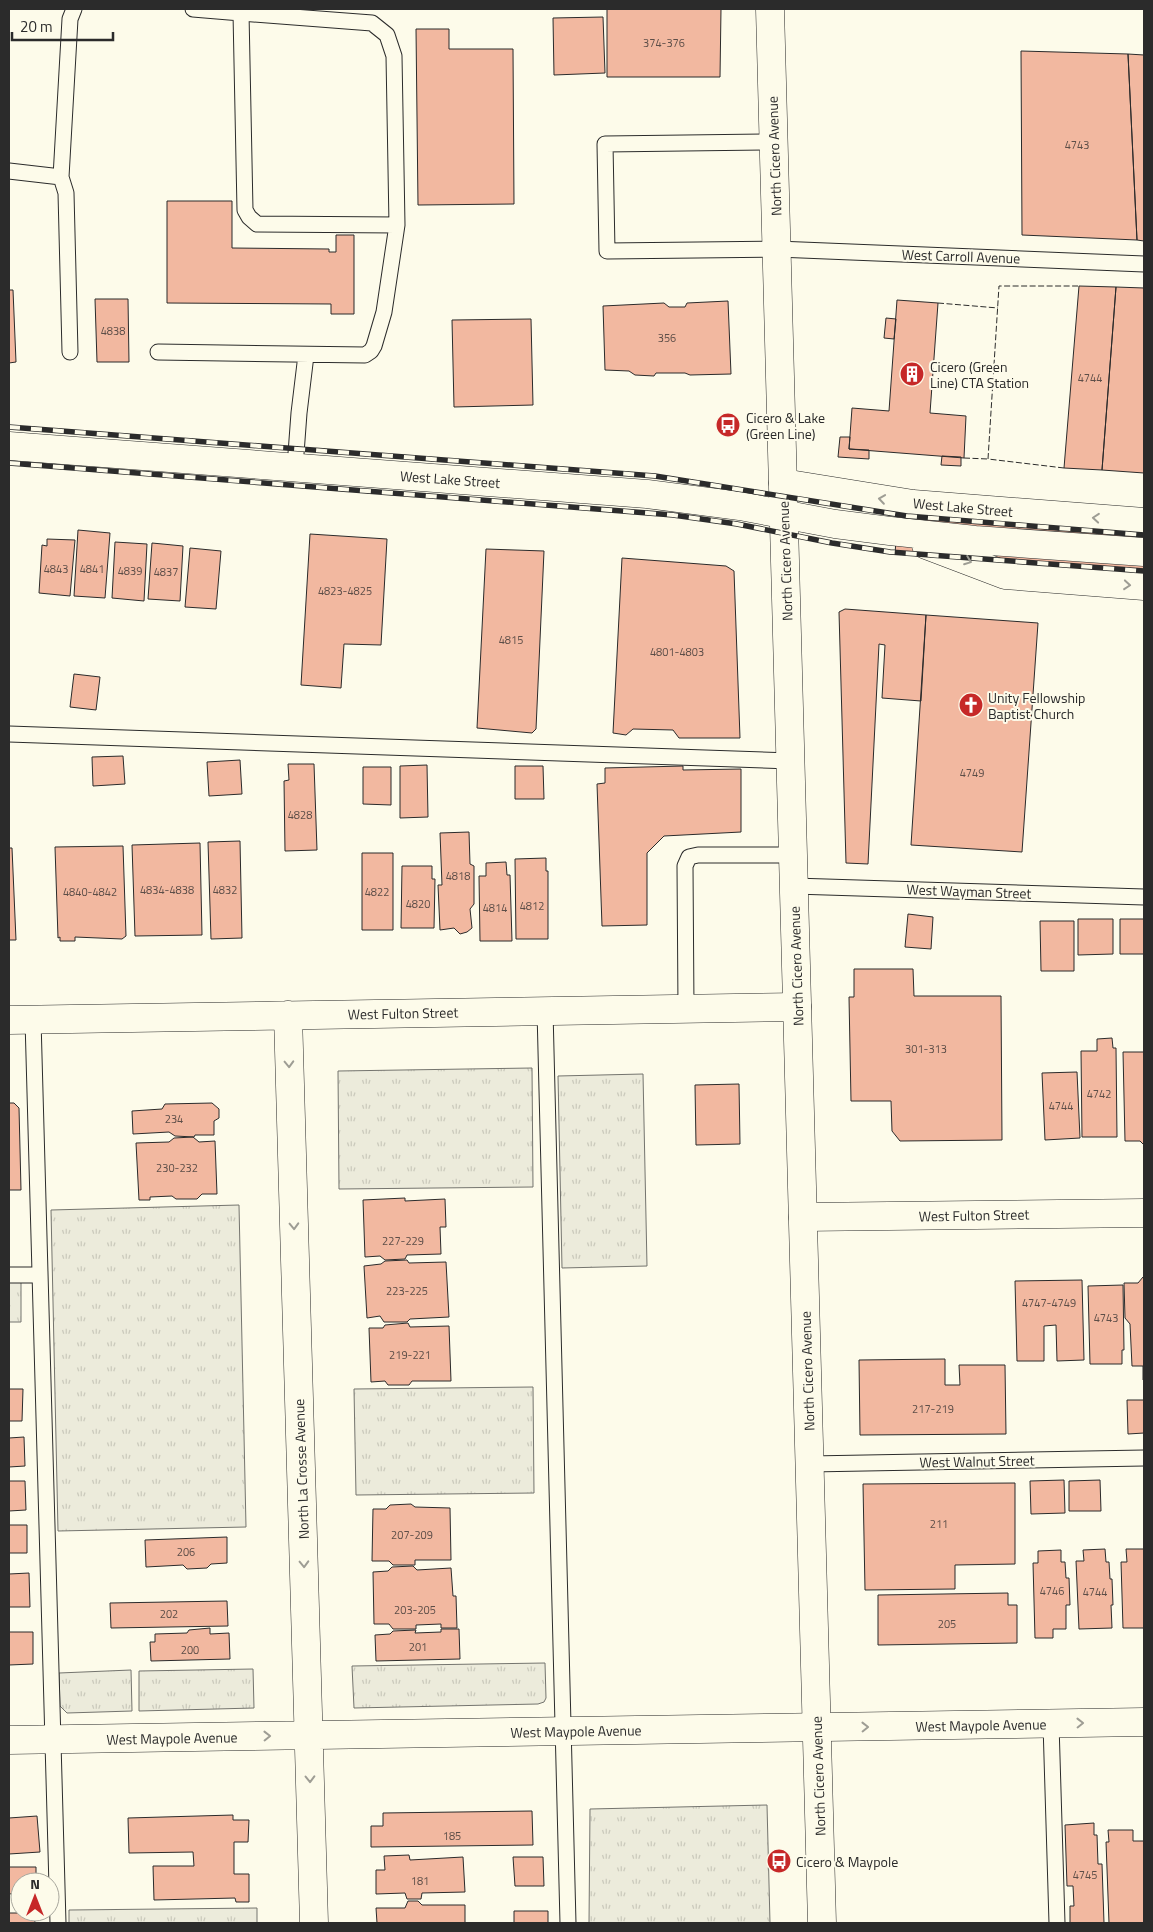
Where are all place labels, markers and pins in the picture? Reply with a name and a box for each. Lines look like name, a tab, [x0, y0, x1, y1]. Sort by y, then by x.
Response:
place label: Cicero (Green Line) CTA Station	[930, 356, 1029, 393]
building icon: Cicero (Green Line) CTA Station	[899, 361, 925, 387]
place label: Cicero & Lake (Green Line)	[746, 407, 825, 444]
bus stop icon: Cicero & Lake (Green Line)	[715, 412, 741, 438]
place label: Unity Fellowship Baptist Church	[988, 687, 1085, 724]
church icon: Unity Fellowship Baptist Church	[958, 692, 984, 718]
bus stop icon: Cicero & Maypole	[766, 1848, 792, 1874]
place label: Cicero & Maypole	[796, 1851, 898, 1872]

